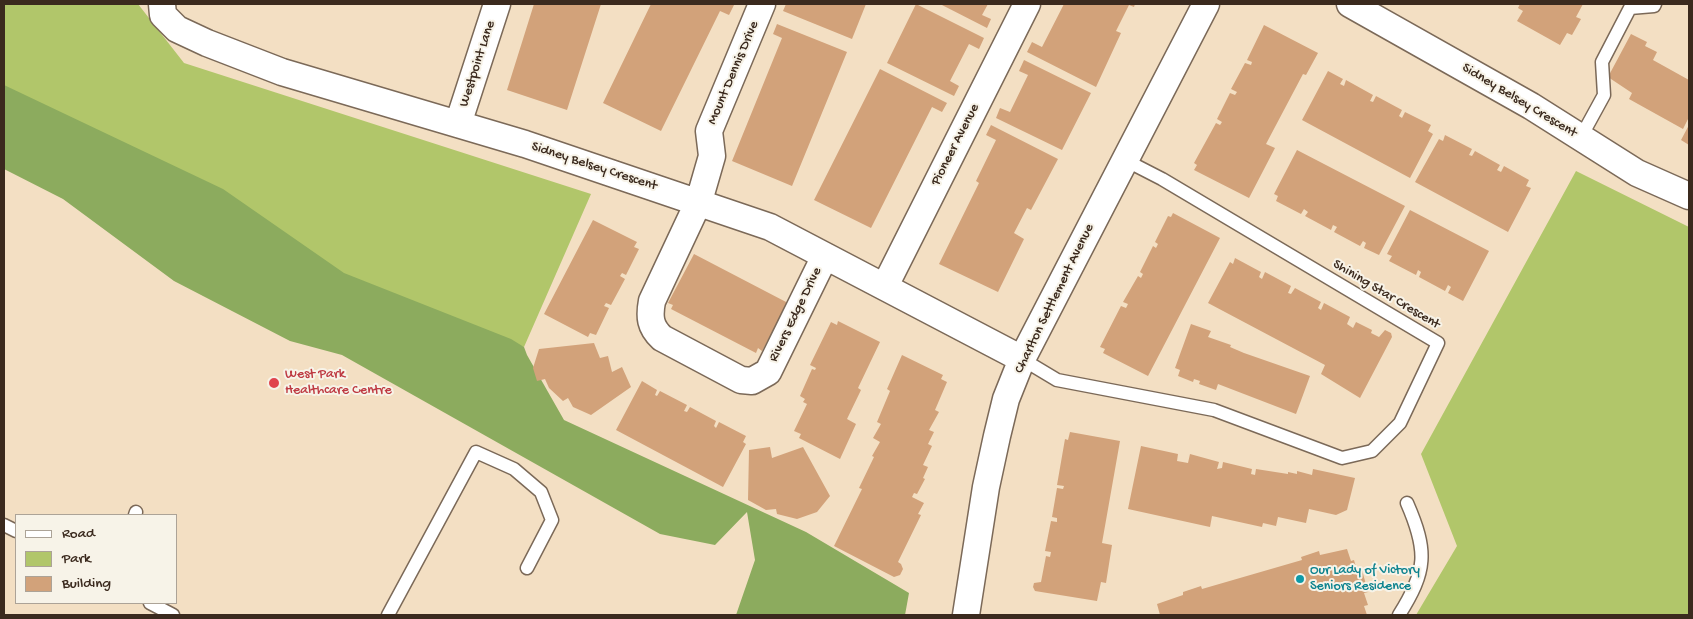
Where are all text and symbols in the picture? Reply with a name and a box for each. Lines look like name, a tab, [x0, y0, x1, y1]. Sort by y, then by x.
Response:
street label: Westpoint Lane	[456, 19, 500, 109]
street label: Mount Dennis Drive	[705, 19, 763, 127]
street label: Sidney Belsey Crescent	[1458, 60, 1580, 142]
street label: Pioneer Avenue	[928, 101, 984, 189]
street label: Sidney Belsey Crescent	[529, 139, 659, 195]
street label: Charlton Settlement Avenue	[1011, 221, 1099, 377]
street label: Shining Star Crescent	[1329, 256, 1443, 334]
street label: Rivers Edge Drive	[766, 265, 826, 365]
place label: West Park Healthcare Centre	[285, 367, 392, 400]
marker: West Park Healthcare Centre	[267, 376, 281, 390]
legend	[15, 514, 178, 604]
text: Road	[62, 525, 95, 543]
text: Park	[62, 550, 91, 568]
place label: Our Lady of Victory Seniors Residence	[1310, 563, 1420, 596]
marker: Our Lady of Victory Seniors Residence	[1294, 573, 1306, 585]
text: Building	[62, 575, 111, 593]

